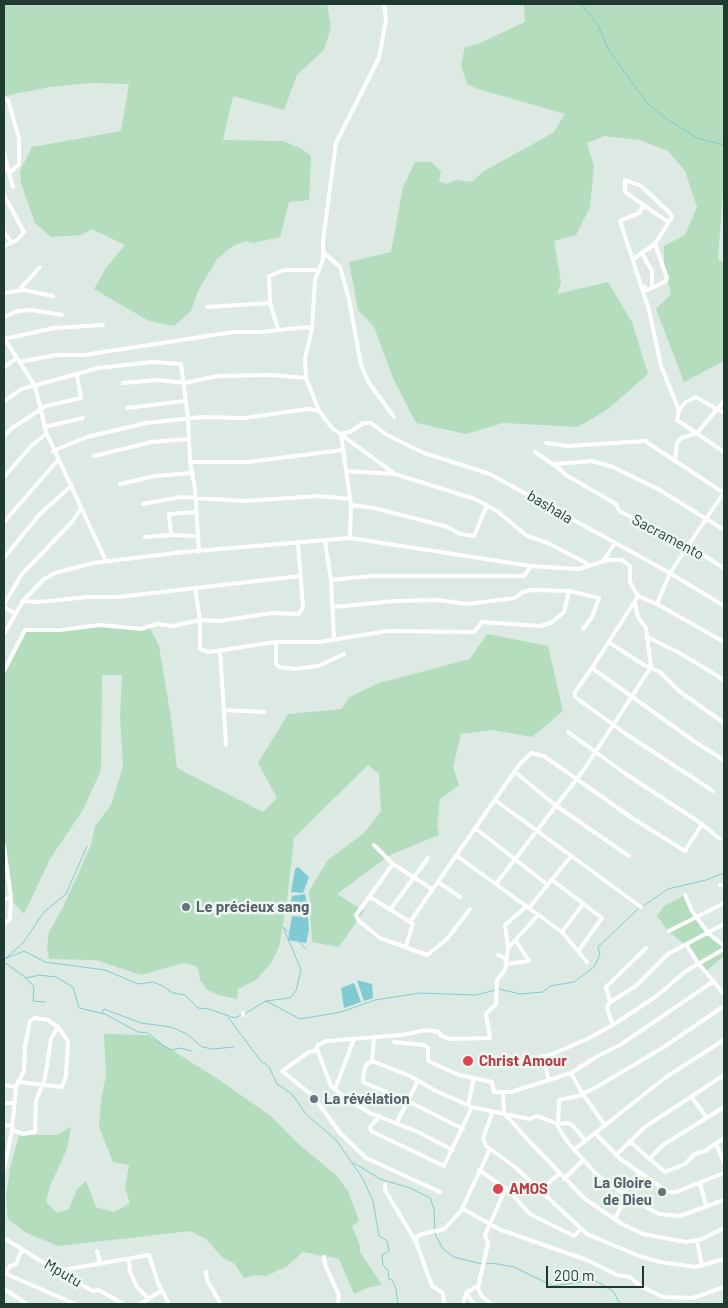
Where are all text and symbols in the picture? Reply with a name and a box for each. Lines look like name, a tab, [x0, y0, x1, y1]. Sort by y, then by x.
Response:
street label: bashala	[524, 486, 576, 528]
street label: Sacramento	[629, 510, 707, 564]
place label: Le précieux sang	[196, 898, 309, 916]
marker: Le précieux sang	[180, 901, 192, 913]
place label: Christ Amour	[479, 1052, 567, 1070]
marker: Christ Amour	[461, 1054, 475, 1068]
place label: La révélation	[324, 1090, 410, 1108]
marker: La révélation	[308, 1093, 320, 1105]
place label: La Gloire de Dieu	[594, 1174, 652, 1209]
place label: AMOS	[509, 1180, 548, 1198]
marker: AMOS	[491, 1182, 505, 1196]
marker: La Gloire de Dieu	[656, 1186, 668, 1198]
street label: Mputu	[41, 1255, 85, 1291]
scale bar	[548, 1256, 646, 1288]
text: 200 m	[554, 1266, 594, 1284]

